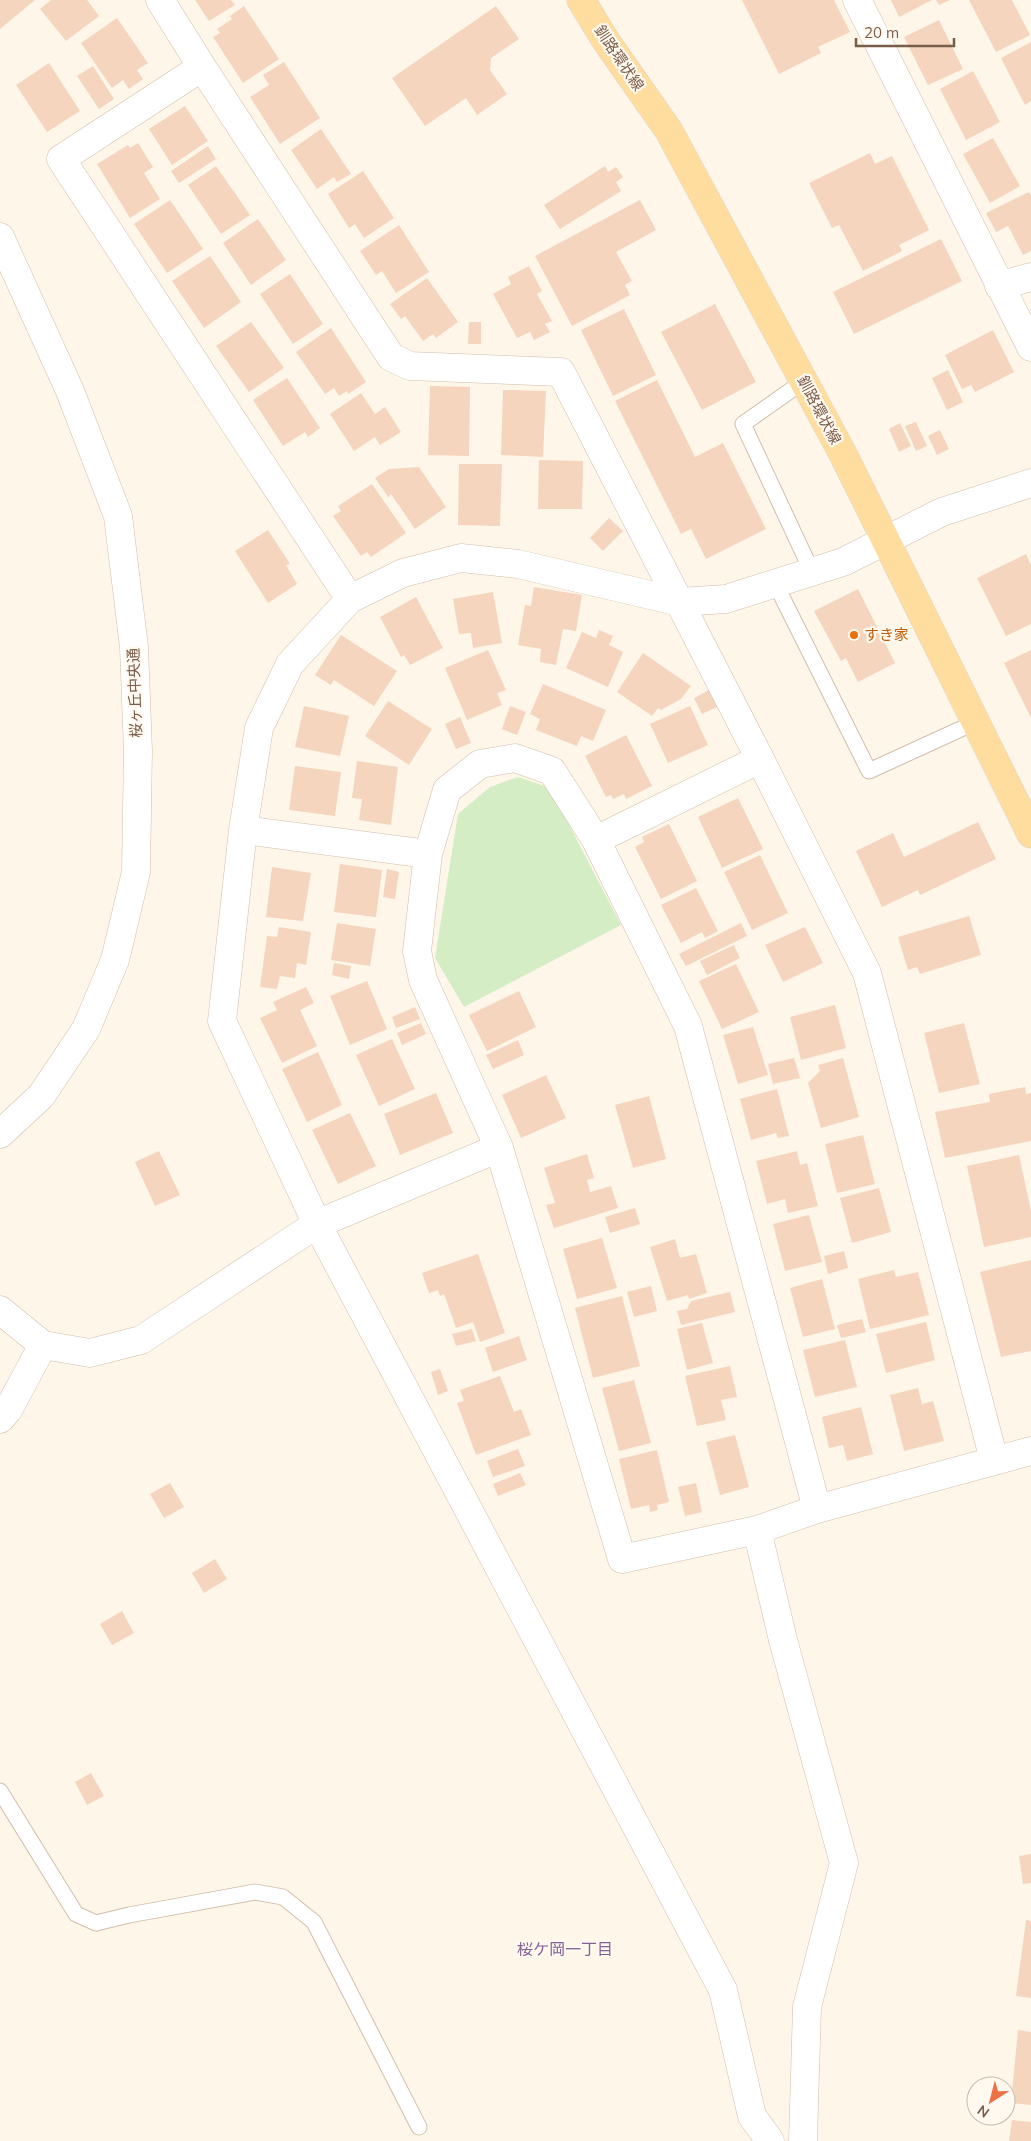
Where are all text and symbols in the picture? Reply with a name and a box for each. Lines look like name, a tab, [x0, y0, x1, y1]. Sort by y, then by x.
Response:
scale bar	[856, 15, 954, 47]
street label: 釧路環状線	[591, 21, 648, 94]
text: 20 m	[864, 23, 899, 42]
street label: 釧路環状線	[793, 372, 845, 447]
place label: すき家	[864, 625, 909, 644]
marker: すき家	[848, 629, 860, 641]
street label: 桜ヶ丘中央通	[123, 648, 146, 738]
district label: 桜ケ岡一丁目	[517, 1939, 613, 1959]
north arrow	[966, 2076, 1016, 2126]
text: N	[974, 2101, 993, 2122]

